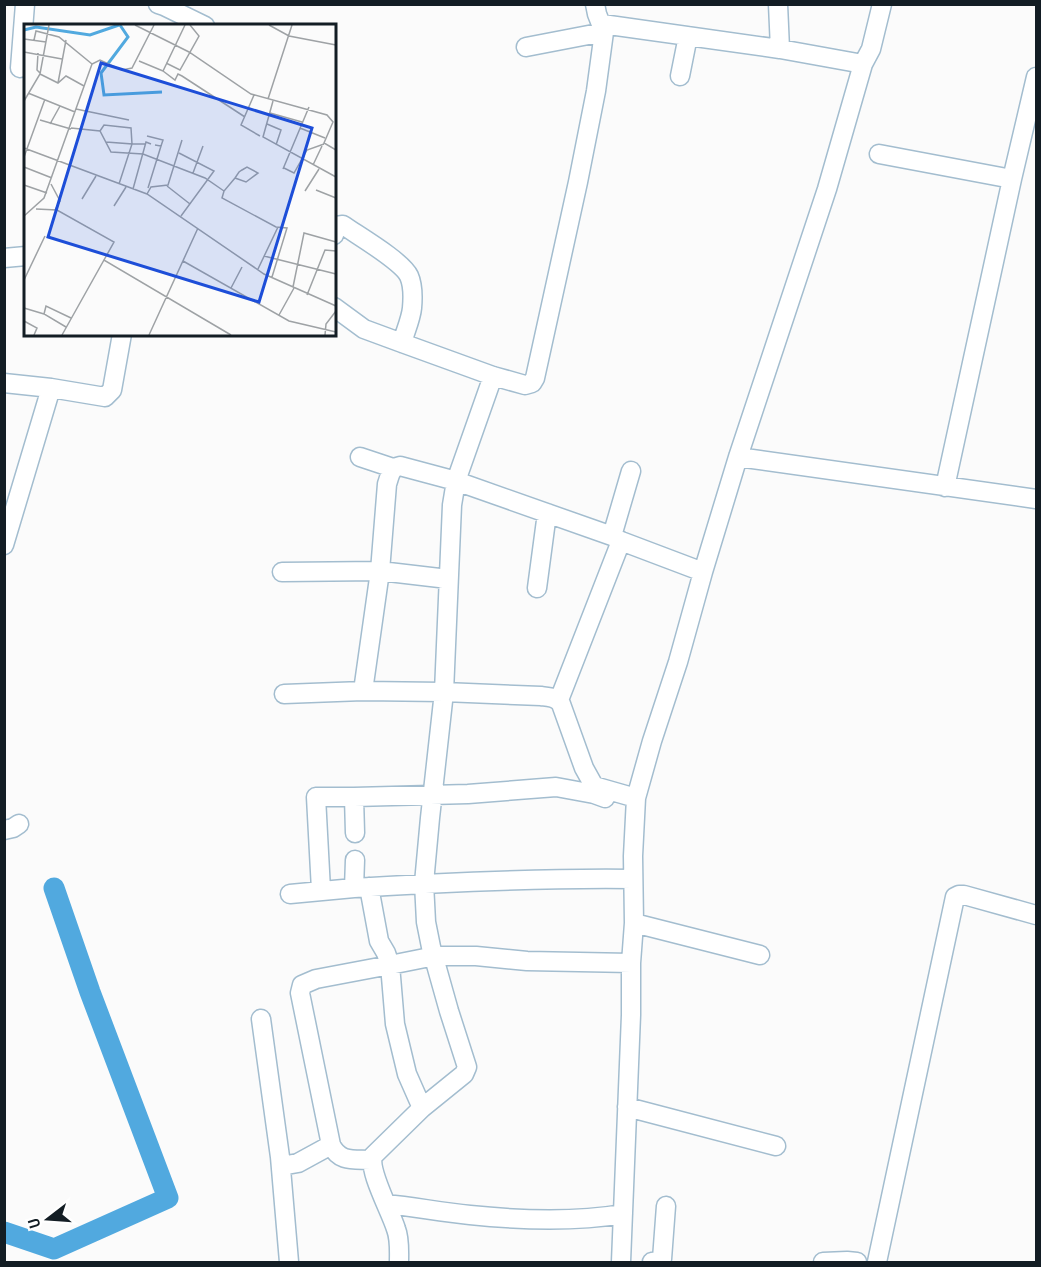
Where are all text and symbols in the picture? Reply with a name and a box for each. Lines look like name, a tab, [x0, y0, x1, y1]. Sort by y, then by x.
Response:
inset map	[24, 24, 336, 336]
north arrow	[18, 1189, 78, 1249]
text: U	[22, 1216, 46, 1231]

